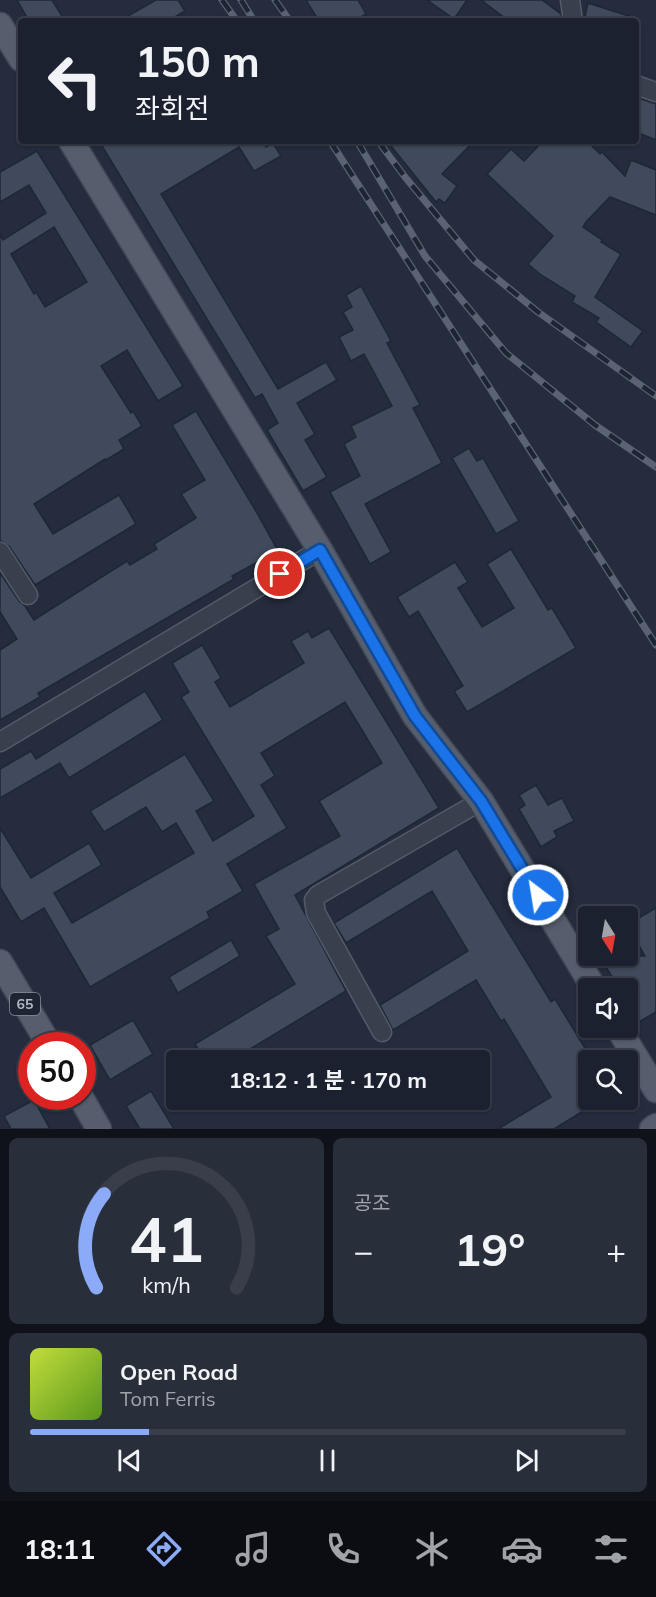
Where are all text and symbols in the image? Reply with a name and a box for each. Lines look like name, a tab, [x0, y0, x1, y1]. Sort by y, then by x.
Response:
text: 150 m	[135, 35, 260, 88]
icon: left	[36, 42, 114, 120]
text: 좌회전	[135, 91, 210, 125]
pin	[254, 548, 305, 599]
icon: arrive	[263, 557, 296, 590]
position arrow	[506, 863, 570, 927]
north arrow	[578, 906, 638, 966]
map controls	[578, 906, 638, 1110]
button: sound	[578, 978, 638, 1038]
road number: 65	[10, 993, 40, 1015]
speed limit sign: 50	[18, 1032, 96, 1110]
button: search	[578, 1050, 638, 1110]
text: 18:12 · 1 분 · 170 m	[229, 1066, 427, 1094]
text: 공조	[354, 1190, 390, 1215]
text: 41	[129, 1199, 204, 1278]
text: 19°	[454, 1221, 525, 1277]
text: −	[354, 1230, 373, 1271]
text: +	[606, 1230, 626, 1271]
text: km/h	[142, 1271, 190, 1298]
text: Open Road	[120, 1358, 238, 1386]
text: Tom Ferris	[120, 1386, 216, 1411]
icon: previous	[113, 1444, 146, 1477]
icon: pause	[311, 1444, 344, 1477]
icon: next	[510, 1444, 543, 1477]
icon: directions	[143, 1528, 185, 1570]
icon: music	[232, 1528, 274, 1570]
icon: phone	[322, 1528, 364, 1570]
icon: climate	[411, 1528, 453, 1570]
icon: car	[501, 1528, 543, 1570]
icon: filters	[590, 1528, 632, 1570]
text: 18:11	[24, 1532, 95, 1566]

